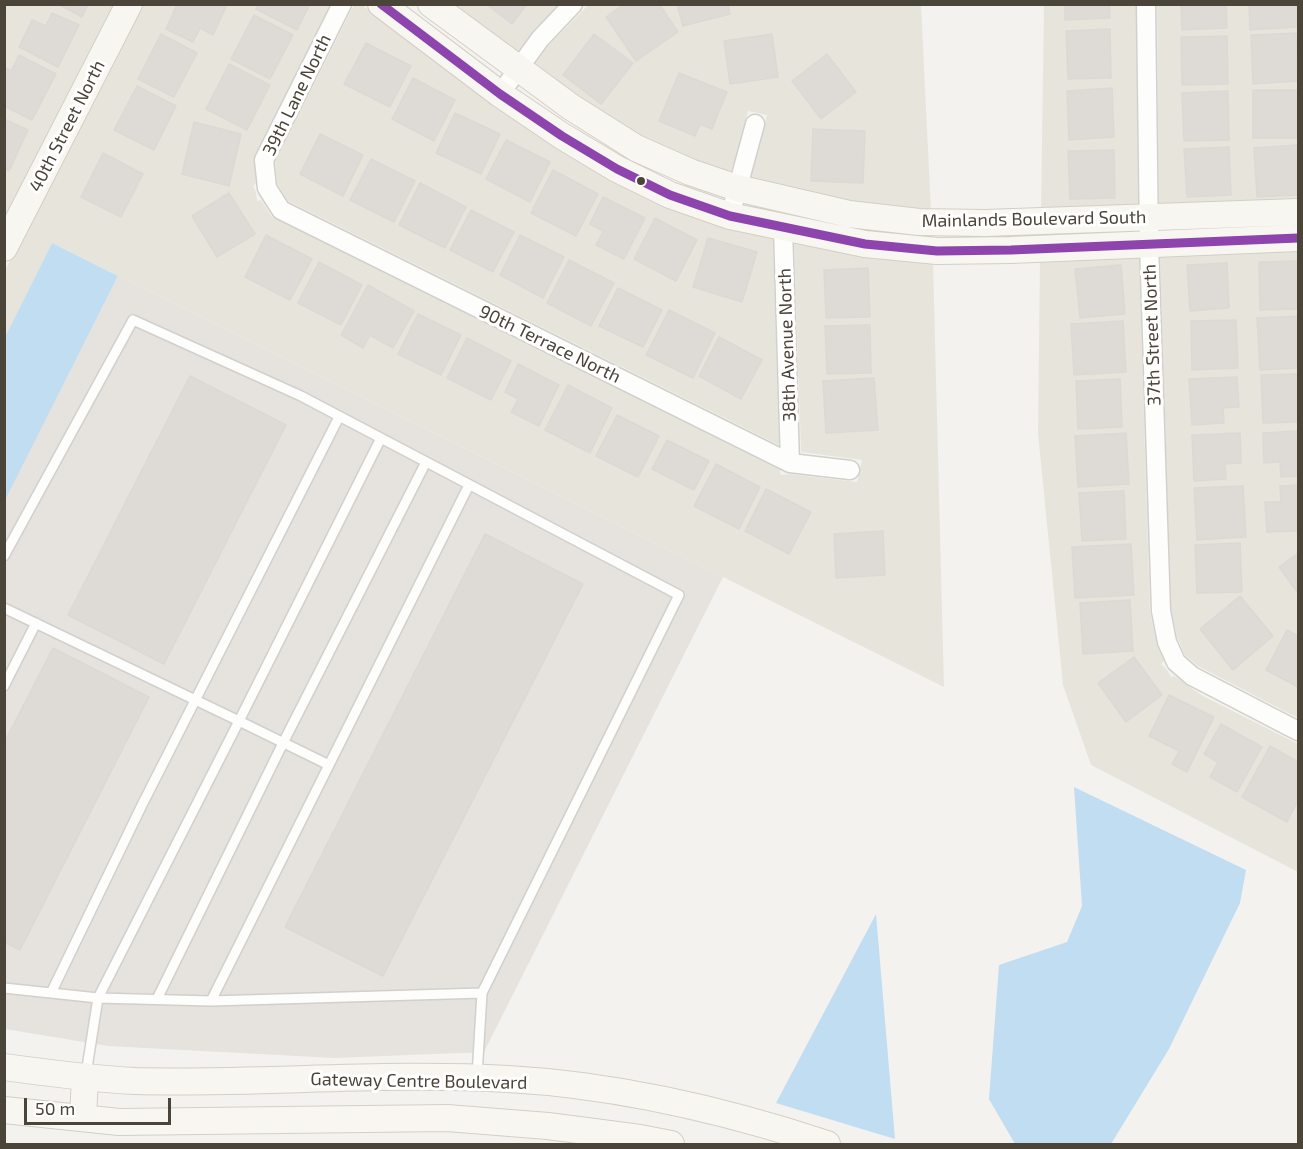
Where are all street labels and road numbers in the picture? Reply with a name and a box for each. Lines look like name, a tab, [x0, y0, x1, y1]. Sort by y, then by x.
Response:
street label: 39th Lane North	[258, 31, 336, 159]
street label: 40th Street North	[25, 57, 109, 195]
street label: Mainlands Boulevard South	[921, 206, 1147, 232]
street label: 37th Street North	[1139, 264, 1165, 406]
street label: 38th Avenue North	[774, 268, 800, 422]
street label: 90th Terrace North	[476, 300, 624, 388]
street label: Gateway Centre Boulevard	[310, 1068, 528, 1094]

